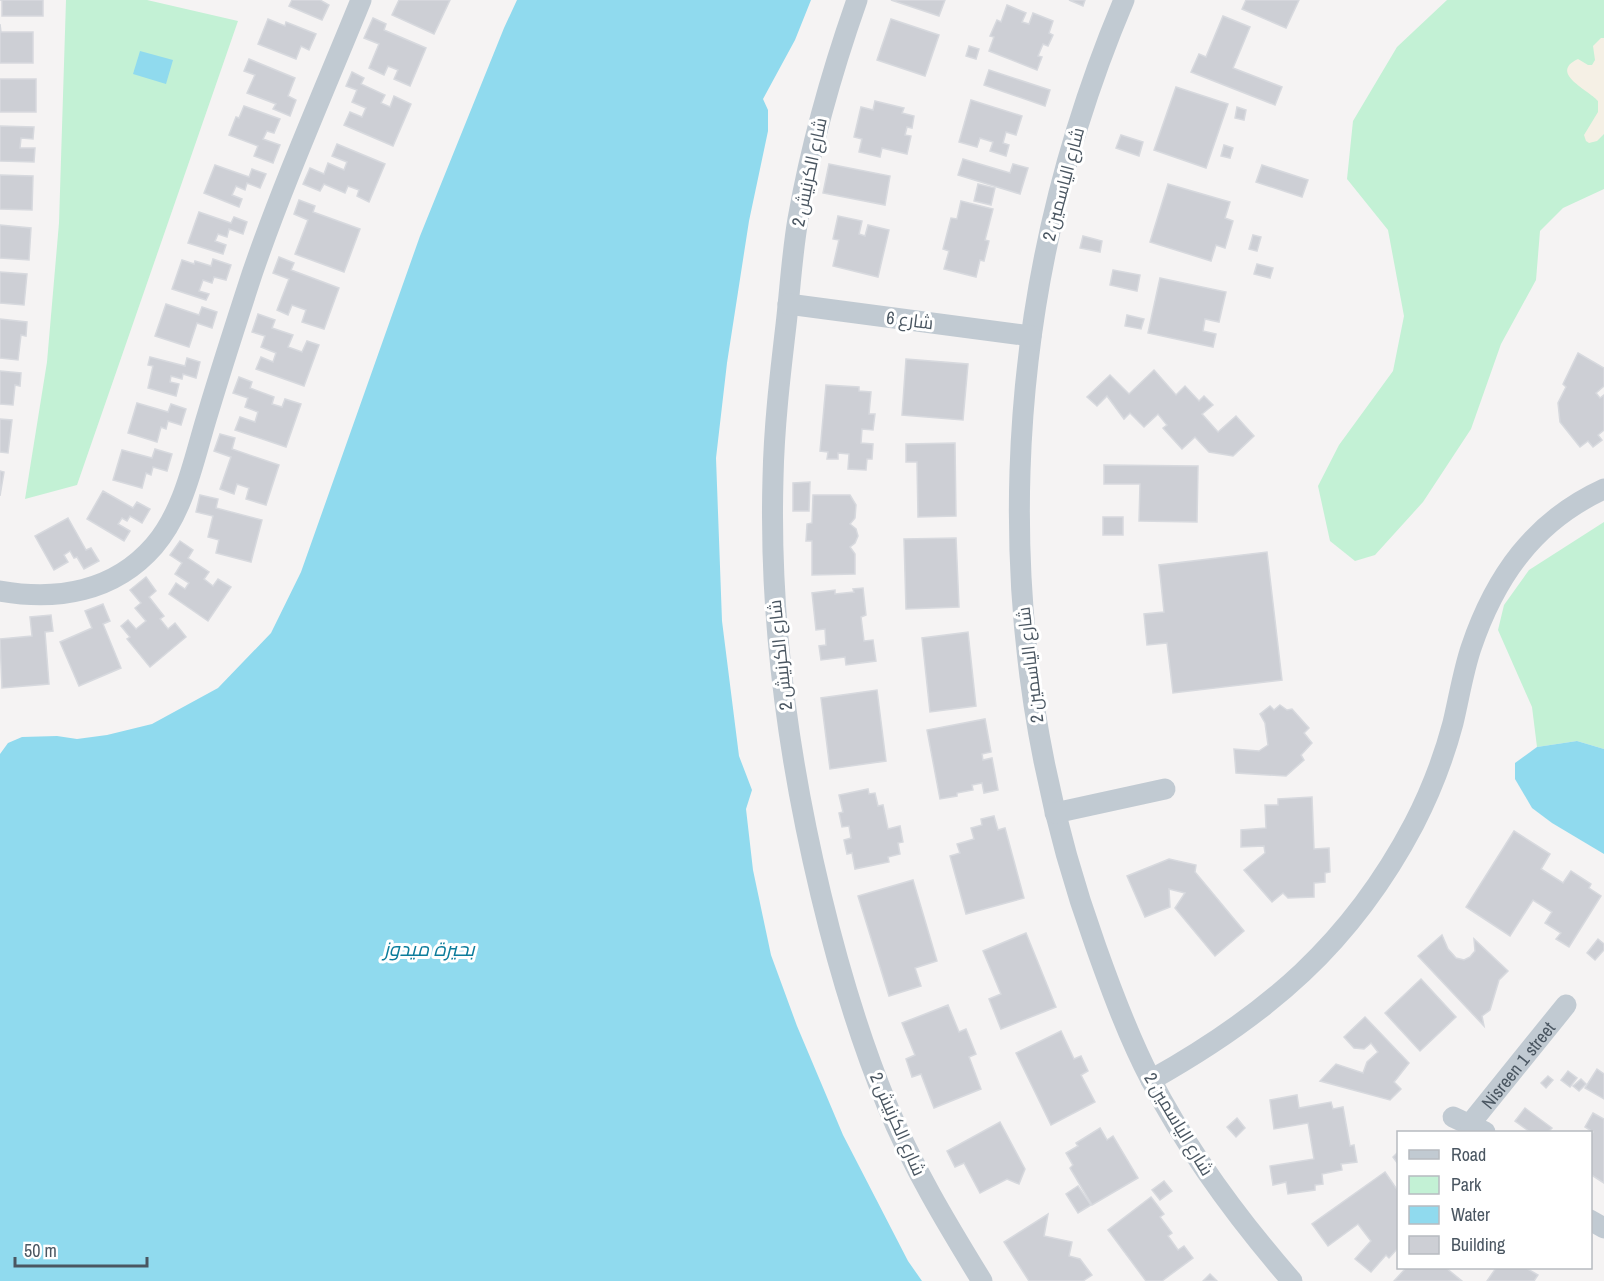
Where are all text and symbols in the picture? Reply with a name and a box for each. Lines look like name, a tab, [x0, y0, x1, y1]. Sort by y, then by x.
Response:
street label: شارع الكرنيش 2	[785, 115, 833, 229]
street label: شارع الياسمين 2	[1036, 124, 1090, 244]
street label: شارع 6	[885, 305, 935, 335]
street label: شارع الكرنيش 2	[762, 599, 798, 711]
street label: شارع الياسمين 2	[1010, 606, 1050, 724]
water label: بحيرة ميدوز	[380, 935, 476, 962]
street label: Nisreen 1 street	[1475, 1016, 1560, 1114]
street label: شارع الكرنيش 2	[864, 1068, 932, 1180]
street label: شارع الياسمين 2	[1138, 1068, 1220, 1180]
legend	[1397, 1131, 1592, 1269]
text: Road	[1451, 1142, 1486, 1167]
text: Park	[1451, 1172, 1482, 1197]
text: Water	[1451, 1202, 1490, 1227]
scale bar	[15, 1230, 147, 1268]
text: Building	[1451, 1232, 1506, 1257]
text: 50 m	[24, 1238, 57, 1263]

